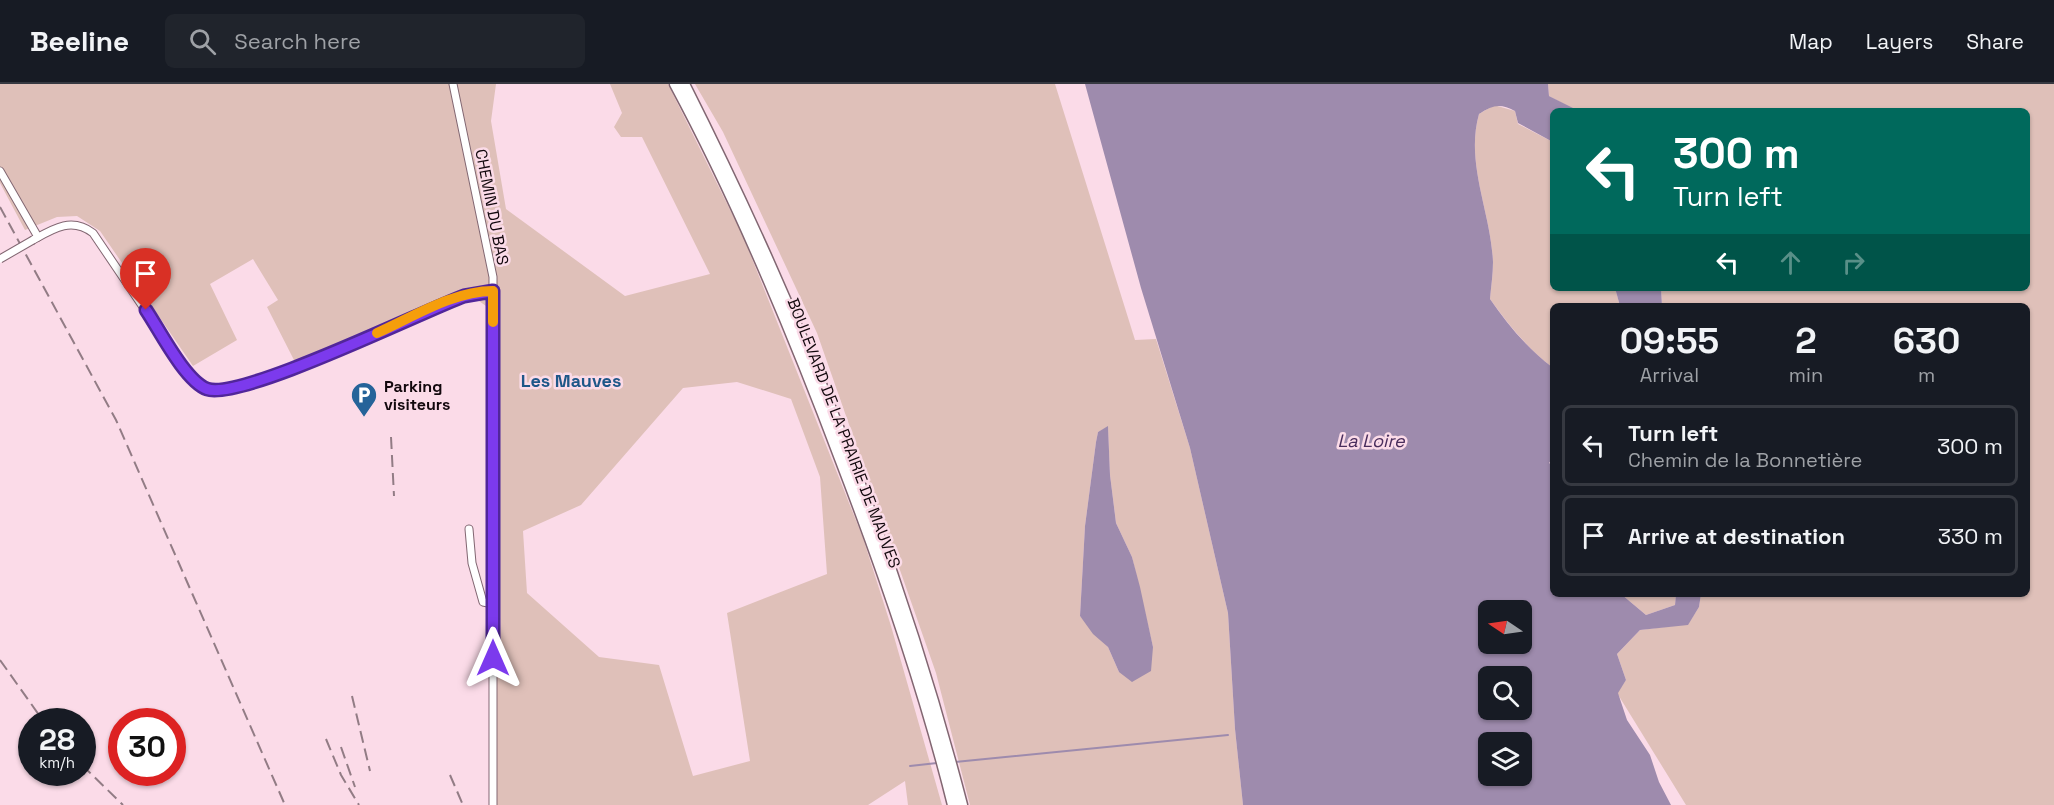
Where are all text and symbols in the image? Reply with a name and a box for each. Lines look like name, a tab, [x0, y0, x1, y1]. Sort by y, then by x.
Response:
search box	[165, 14, 585, 68]
text: Beeline	[30, 23, 129, 59]
icon: search	[186, 25, 219, 58]
text: Search here	[234, 27, 361, 55]
text: Map	[1789, 28, 1833, 55]
text: Layers	[1866, 28, 1933, 55]
text: Share	[1966, 28, 2024, 55]
text: 300 m	[1673, 127, 1800, 180]
icon: left	[1574, 132, 1652, 210]
street label: CHEMIN DU BAS	[470, 147, 514, 267]
text: Turn left	[1673, 179, 1783, 214]
icon: left	[1711, 246, 1744, 279]
icon: ahead	[1774, 246, 1807, 279]
icon: right	[1837, 246, 1870, 279]
pin	[120, 248, 171, 310]
icon: arrive	[129, 257, 162, 290]
street label: BOULEVARD DE LA PRAIRIE DE MAUVES	[783, 295, 905, 571]
text: 09:55	[1620, 318, 1719, 364]
text: 2	[1795, 318, 1817, 364]
text: 630	[1893, 318, 1960, 364]
text: Arrival	[1640, 362, 1699, 388]
text: min	[1789, 362, 1823, 388]
text: m	[1918, 362, 1935, 388]
district label: Les Mauves	[521, 369, 621, 392]
place label: Parking visiteurs	[384, 376, 450, 415]
parking icon: Parking visiteurs	[349, 380, 379, 418]
text: Turn left	[1628, 419, 1718, 447]
water label: La Loire	[1337, 429, 1406, 452]
icon: left	[1577, 429, 1610, 462]
text: 300 m	[1937, 432, 2003, 460]
text: Chemin de la Bonnetière	[1628, 447, 1862, 473]
icon: arrive	[1577, 519, 1610, 552]
text: Arrive at destination	[1628, 522, 1845, 550]
text: 330 m	[1938, 522, 2003, 550]
north arrow	[1478, 600, 1532, 654]
map controls	[1478, 600, 1532, 786]
position arrow	[461, 626, 525, 690]
button: search	[1478, 666, 1532, 720]
speed limit sign: 30	[108, 708, 186, 786]
text: 28	[39, 720, 75, 759]
button: layers	[1478, 732, 1532, 786]
text: km/h	[39, 753, 75, 772]

